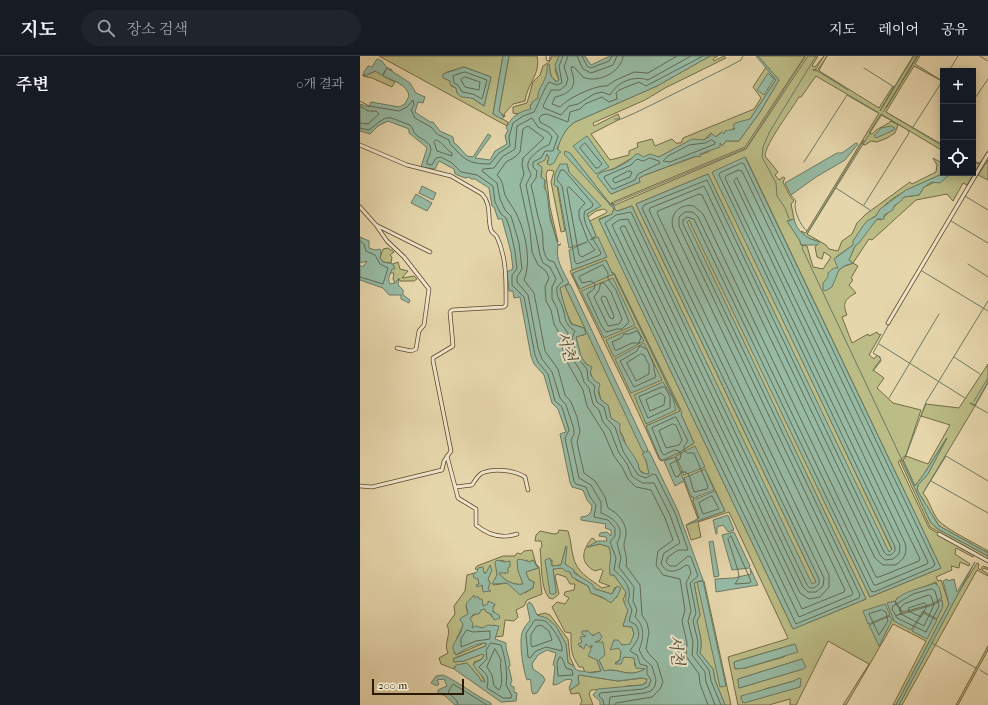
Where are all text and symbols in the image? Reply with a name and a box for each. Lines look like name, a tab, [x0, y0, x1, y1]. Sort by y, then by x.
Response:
search box	[81, 10, 361, 46]
icon: search	[95, 17, 117, 39]
text: 지도	[20, 19, 57, 41]
text: 장소 검색	[127, 20, 188, 38]
text: 지도	[829, 21, 856, 38]
text: 레이어	[878, 21, 919, 38]
text: 공유	[941, 21, 968, 38]
map controls	[940, 68, 976, 176]
button: +	[940, 68, 976, 104]
text: 주변	[16, 74, 49, 94]
text: 0개 결과	[296, 76, 344, 91]
button: −	[940, 104, 976, 140]
button: locate	[940, 140, 976, 176]
water label: 서천	[553, 328, 581, 365]
water label: 서천	[665, 633, 688, 668]
scale bar	[372, 677, 464, 696]
text: 200 m	[378, 679, 407, 692]

